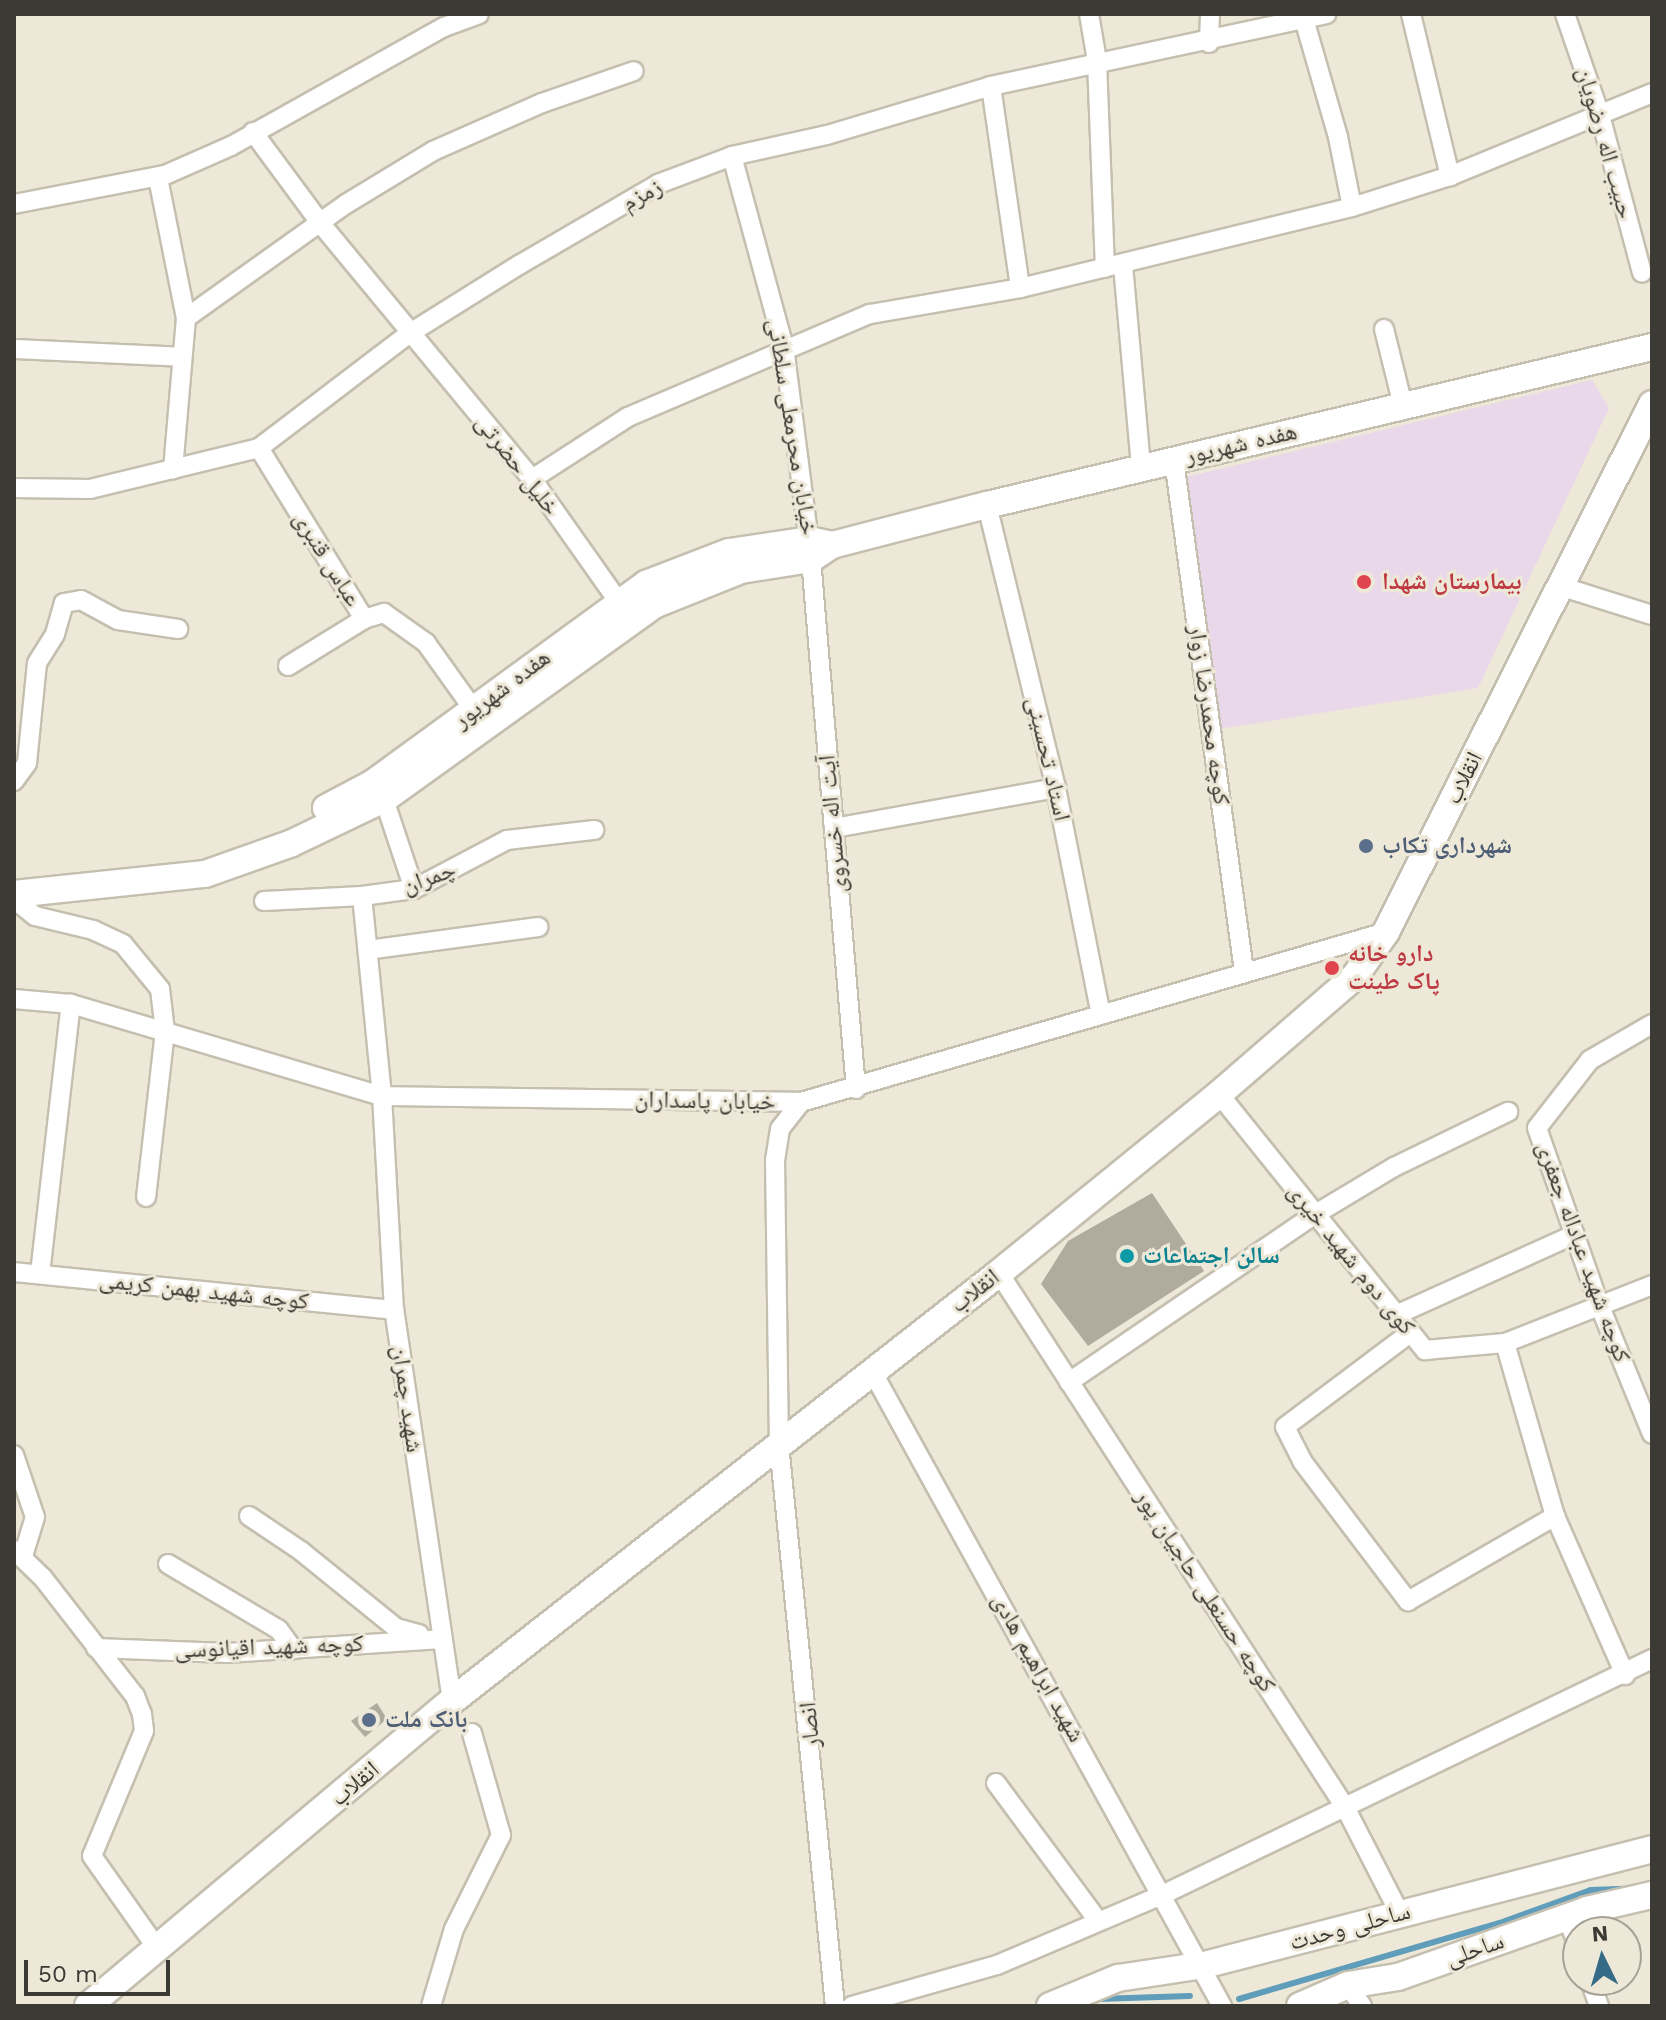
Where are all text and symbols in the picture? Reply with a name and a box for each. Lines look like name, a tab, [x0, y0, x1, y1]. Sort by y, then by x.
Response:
street label: حبیب اله رضویان	[1570, 64, 1640, 222]
street label: زمزم	[617, 173, 667, 217]
street label: خیابان محرمعلی سلطانی	[761, 317, 823, 537]
street label: خلیل حضرتی	[469, 409, 565, 521]
street label: هفده شهریور	[1182, 417, 1300, 471]
street label: عباس قنبری	[287, 506, 367, 612]
place label: بیمارستان شهدا	[1382, 568, 1522, 596]
marker: بیمارستان شهدا	[1353, 571, 1375, 593]
street label: کوچه محمدرضا زوار	[1182, 623, 1236, 807]
street label: هفده شهریور	[448, 643, 556, 735]
street label: استاد تحسینی	[1020, 694, 1076, 824]
street label: انقلاب	[1439, 747, 1489, 809]
street label: آیت اله خسروی	[813, 754, 853, 894]
place label: شهرداری تکاب	[1382, 832, 1512, 860]
marker: شهرداری تکاب	[1357, 837, 1375, 855]
street label: چمران	[398, 855, 460, 901]
place label: دارو خانه پاک طینت	[1348, 940, 1440, 996]
marker: دارو خانه پاک طینت	[1323, 959, 1341, 977]
street label: خیابان پاسداران	[634, 1085, 776, 1117]
street label: کوچه شهید عباداله جعفری	[1530, 1138, 1636, 1366]
street label: کوی دوم شهید خیری	[1281, 1177, 1421, 1341]
place label: سالن اجتماعات	[1143, 1242, 1280, 1270]
marker: سالن اجتماعات	[1118, 1247, 1136, 1265]
street label: انقلاب	[945, 1263, 1005, 1319]
street label: کوچه شهید بهمن کریمی	[98, 1266, 310, 1316]
street label: شهید چمران	[385, 1344, 429, 1454]
street label: کوچه حسنعلی حاجیان پور	[1129, 1484, 1281, 1698]
street label: شهید ابراهیم هادی	[985, 1589, 1091, 1747]
street label: کوچه شهید اقیانوسی	[174, 1629, 364, 1665]
street label: انصار	[794, 1701, 826, 1749]
place label: بانک ملت	[385, 1706, 467, 1734]
marker: بانک ملت	[360, 1711, 378, 1729]
street label: انقلاب	[325, 1755, 385, 1813]
street label: ساحلی وحدت	[1286, 1897, 1414, 1957]
north arrow	[1562, 1916, 1642, 1996]
text: N	[1591, 1920, 1609, 1947]
street label: ساحلی	[1442, 1927, 1508, 1973]
scale bar	[28, 1944, 174, 1994]
text: 50 m	[38, 1960, 98, 1988]

